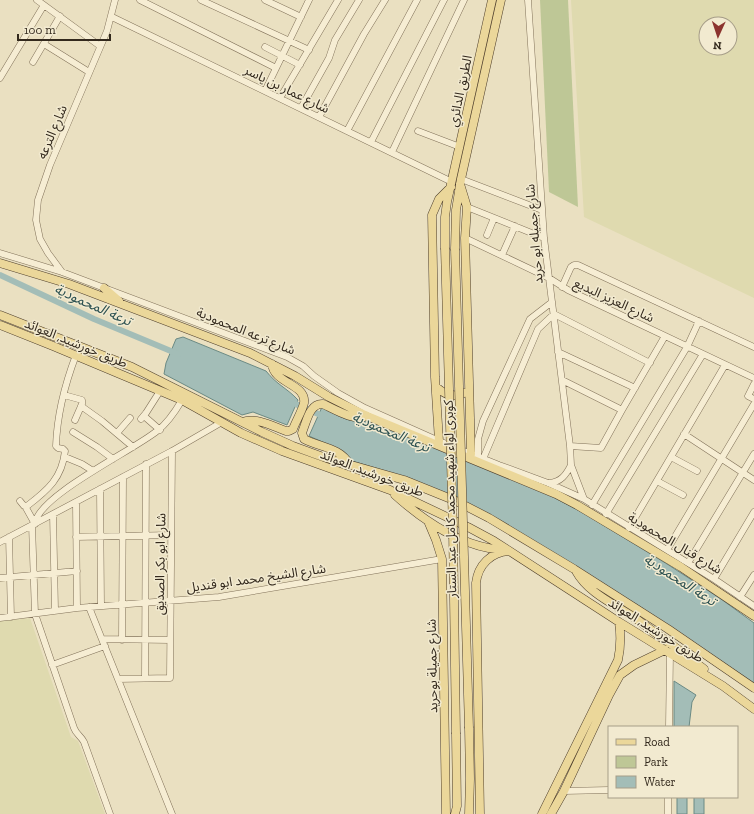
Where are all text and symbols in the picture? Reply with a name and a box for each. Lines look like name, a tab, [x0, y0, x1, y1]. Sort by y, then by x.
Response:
scale bar	[18, 16, 110, 42]
north arrow	[698, 16, 738, 56]
text: 100 m	[24, 23, 56, 37]
text: N	[712, 39, 722, 52]
street label: الطريق الدائري	[445, 54, 478, 129]
street label: شارع عمار بن ياسر	[240, 61, 332, 119]
street label: شارع الترعه	[34, 103, 73, 162]
street label: شارع جميله ابو حريد	[522, 183, 549, 285]
street label: شارع العزيز البديع	[570, 275, 657, 328]
water label: ترعة المحمودية	[52, 280, 136, 330]
street label: شارع ترعه المحمودية	[193, 304, 298, 360]
street label: طريق خورشيد, العوائد	[22, 316, 130, 371]
street label: كوبرى لواء شهيد محمد كامل عبد الستار	[441, 399, 460, 599]
water label: ترعة المحمودية	[350, 408, 434, 457]
street label: طريق خورشيد, العوائد	[318, 446, 426, 501]
street label: شارع قنال المحمودية	[624, 509, 725, 579]
street label: شارع ابو بكر الصديق	[152, 513, 171, 615]
water label: ترعة المحمودية	[641, 550, 721, 611]
street label: شارع الشيخ محمد ابو قنديل	[185, 561, 327, 598]
street label: طريق خورشيد, العوائد	[605, 595, 707, 666]
street label: شارع جميلة بوحريد	[424, 619, 443, 713]
legend	[608, 726, 738, 798]
text: Road	[644, 735, 670, 749]
text: Park	[644, 755, 669, 769]
text: Water	[644, 775, 676, 789]

